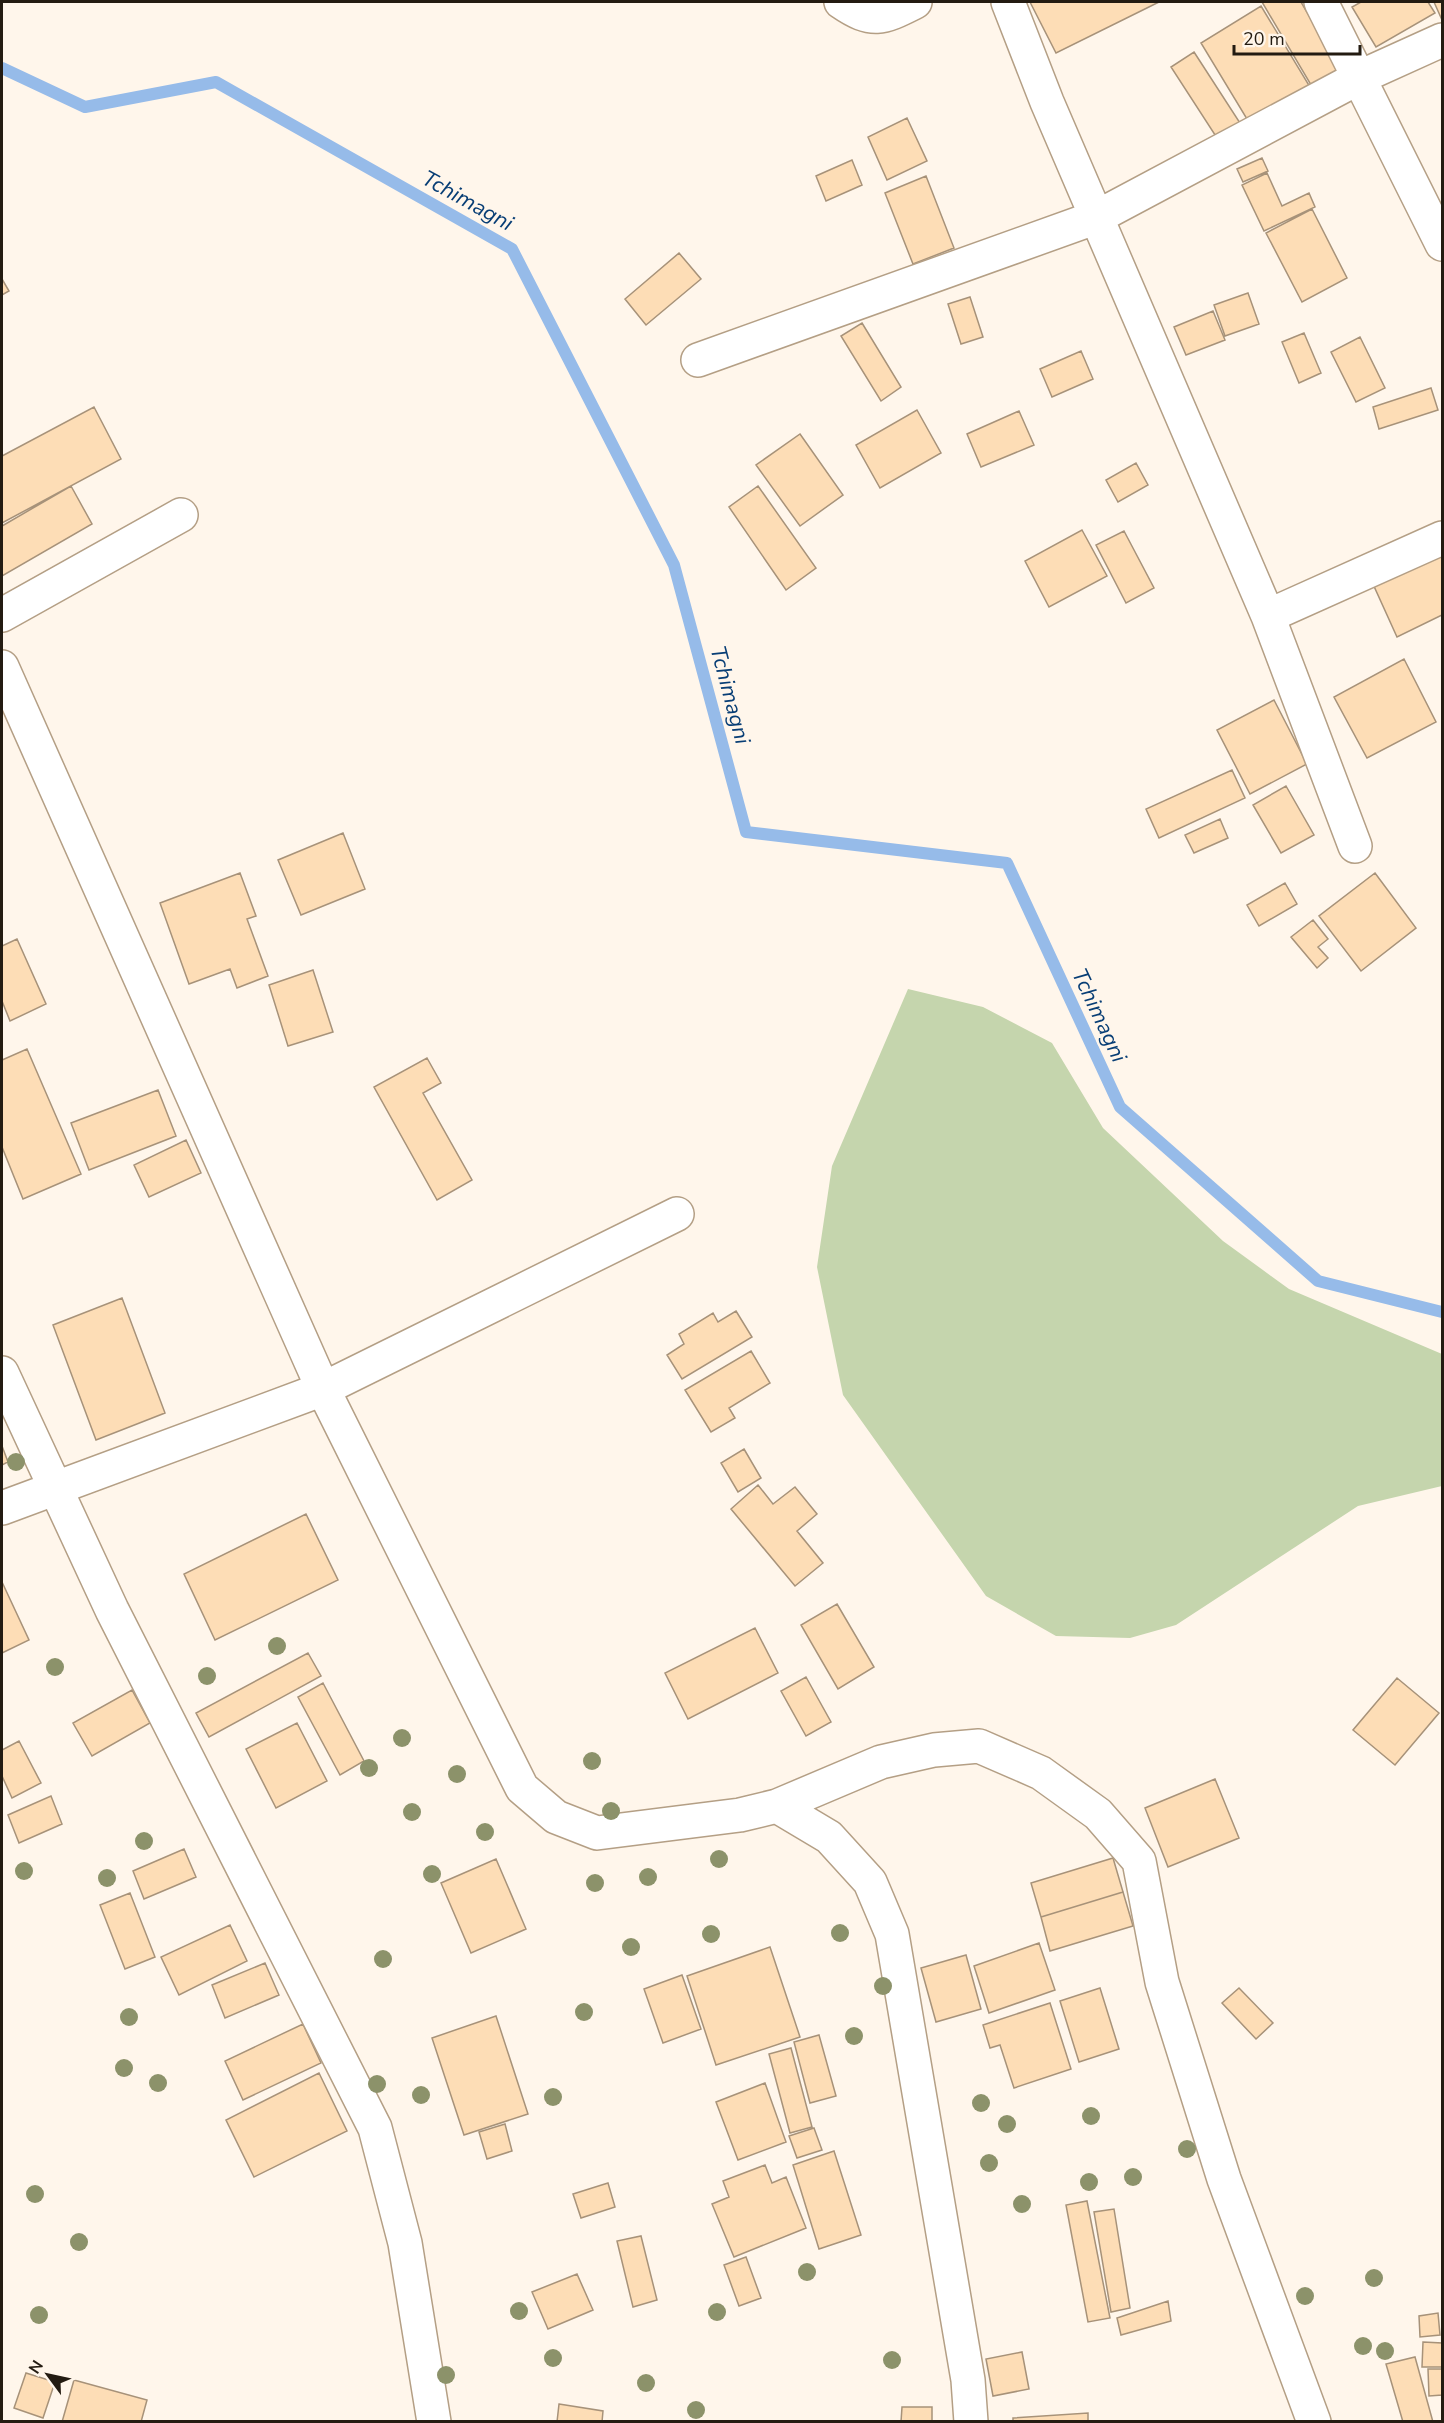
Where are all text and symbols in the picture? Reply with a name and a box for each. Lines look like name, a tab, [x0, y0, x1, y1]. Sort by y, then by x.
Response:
scale bar	[1234, 18, 1360, 56]
text: 20 m	[1243, 27, 1285, 51]
water label: Tchimagni	[416, 163, 519, 239]
water label: Tchimagni	[703, 643, 758, 748]
water label: Tchimagni	[1064, 964, 1134, 1068]
north arrow	[18, 2345, 78, 2405]
text: N	[24, 2356, 49, 2378]

